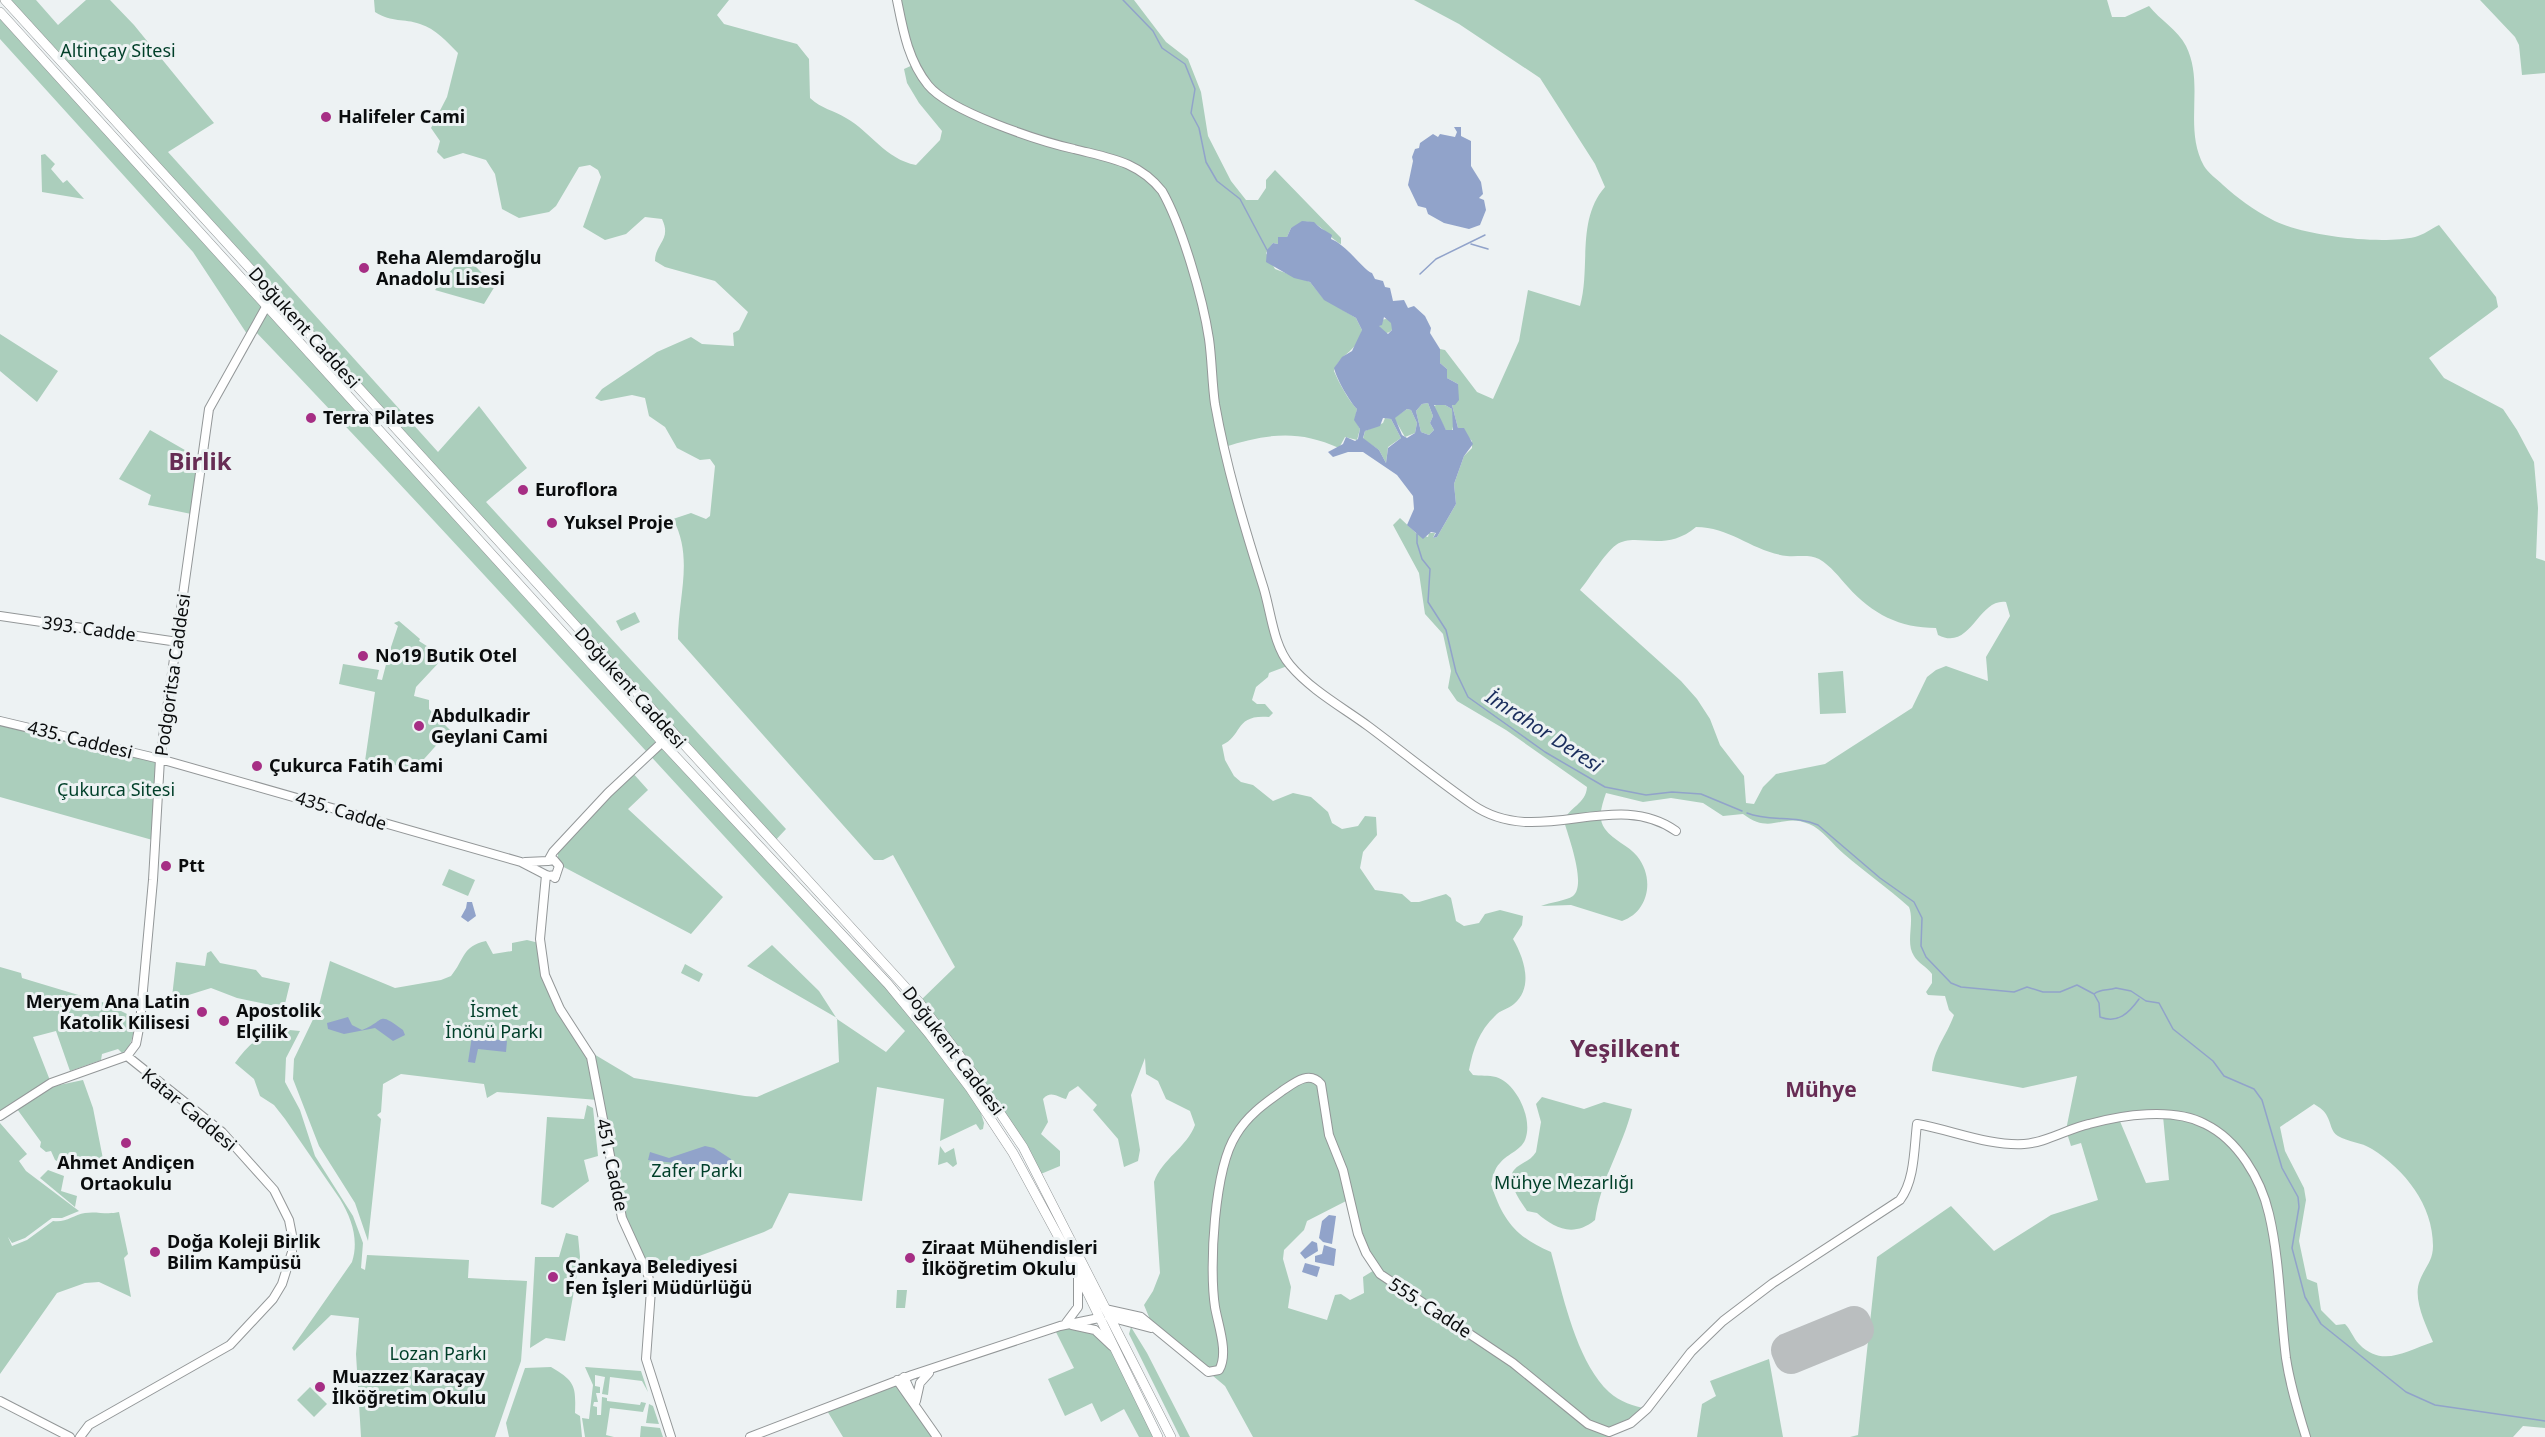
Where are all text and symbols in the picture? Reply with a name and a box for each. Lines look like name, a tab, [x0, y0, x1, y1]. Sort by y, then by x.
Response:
park label: Altinçay Sitesi	[60, 38, 176, 62]
place label: Halifeler Cami	[338, 104, 465, 128]
marker: Halifeler Cami	[319, 110, 333, 124]
place label: Reha Alemdaroğlu Anadolu Lisesi	[376, 245, 541, 290]
marker: Reha Alemdaroğlu Anadolu Lisesi	[357, 261, 371, 275]
street label: Doğukent Caddesi	[244, 262, 366, 393]
place label: Terra Pilates	[323, 405, 434, 429]
marker: Terra Pilates	[304, 411, 318, 425]
district label: Birlik	[168, 444, 232, 477]
place label: Euroflora	[535, 477, 618, 501]
marker: Euroflora	[516, 483, 530, 497]
place label: Yuksel Proje	[564, 510, 674, 534]
marker: Yuksel Proje	[545, 516, 559, 530]
street label: Podgoritsa Caddesi	[149, 592, 195, 758]
street label: 393. Cadde	[41, 610, 137, 646]
street label: Doğukent Caddesi	[570, 622, 692, 753]
place label: No19 Butik Otel	[375, 643, 517, 667]
marker: No19 Butik Otel	[356, 649, 370, 663]
water label: İmrahor Deresi	[1480, 682, 1608, 779]
place label: Abdulkadir Geylani Cami	[431, 703, 548, 748]
street label: 435. Caddesi	[25, 714, 135, 764]
marker: Abdulkadir Geylani Cami	[412, 719, 426, 733]
place label: Çukurca Fatih Cami	[269, 753, 443, 777]
marker: Çukurca Fatih Cami	[250, 759, 264, 773]
park label: Çukurca Sitesi	[57, 777, 175, 801]
street label: 435. Cadde	[293, 785, 390, 835]
place label: Ptt	[178, 853, 205, 877]
marker: Ptt	[159, 859, 173, 873]
street label: Doğukent Caddesi	[897, 981, 1010, 1120]
place label: Meryem Ana Latin Katolik Kilisesi	[26, 989, 190, 1034]
place label: Apostolik Elçilik	[236, 998, 322, 1043]
park label: İsmet İnönü Parkı	[445, 998, 543, 1043]
marker: Meryem Ana Latin Katolik Kilisesi	[195, 1005, 209, 1019]
marker: Apostolik Elçilik	[217, 1014, 231, 1028]
district label: Yeşilkent	[1570, 1031, 1680, 1064]
street label: Katar Caddesi	[137, 1062, 242, 1156]
district label: Mühye	[1785, 1075, 1857, 1103]
street label: 451. Cadde	[591, 1116, 635, 1213]
marker: Ahmet Andiçen Ortaokulu	[119, 1136, 133, 1150]
place label: Ahmet Andiçen Ortaokulu	[57, 1150, 195, 1195]
park label: Zafer Parkı	[651, 1158, 743, 1182]
park label: Mühye Mezarlığı	[1494, 1170, 1634, 1194]
place label: Doğa Koleji Birlik Bilim Kampüsü	[167, 1229, 321, 1274]
place label: Ziraat Mühendisleri İlköğretim Okulu	[922, 1235, 1098, 1280]
marker: Doğa Koleji Birlik Bilim Kampüsü	[148, 1245, 162, 1259]
marker: Ziraat Mühendisleri İlköğretim Okulu	[903, 1251, 917, 1265]
place label: Çankaya Belediyesi Fen İşleri Müdürlüğü	[565, 1254, 752, 1299]
marker: Çankaya Belediyesi Fen İşleri Müdürlüğü	[546, 1270, 560, 1284]
street label: 555. Cadde	[1385, 1271, 1477, 1343]
park label: Lozan Parkı	[389, 1341, 487, 1365]
place label: Muazzez Karaçay İlköğretim Okulu	[332, 1364, 486, 1409]
marker: Muazzez Karaçay İlköğretim Okulu	[313, 1380, 327, 1394]

